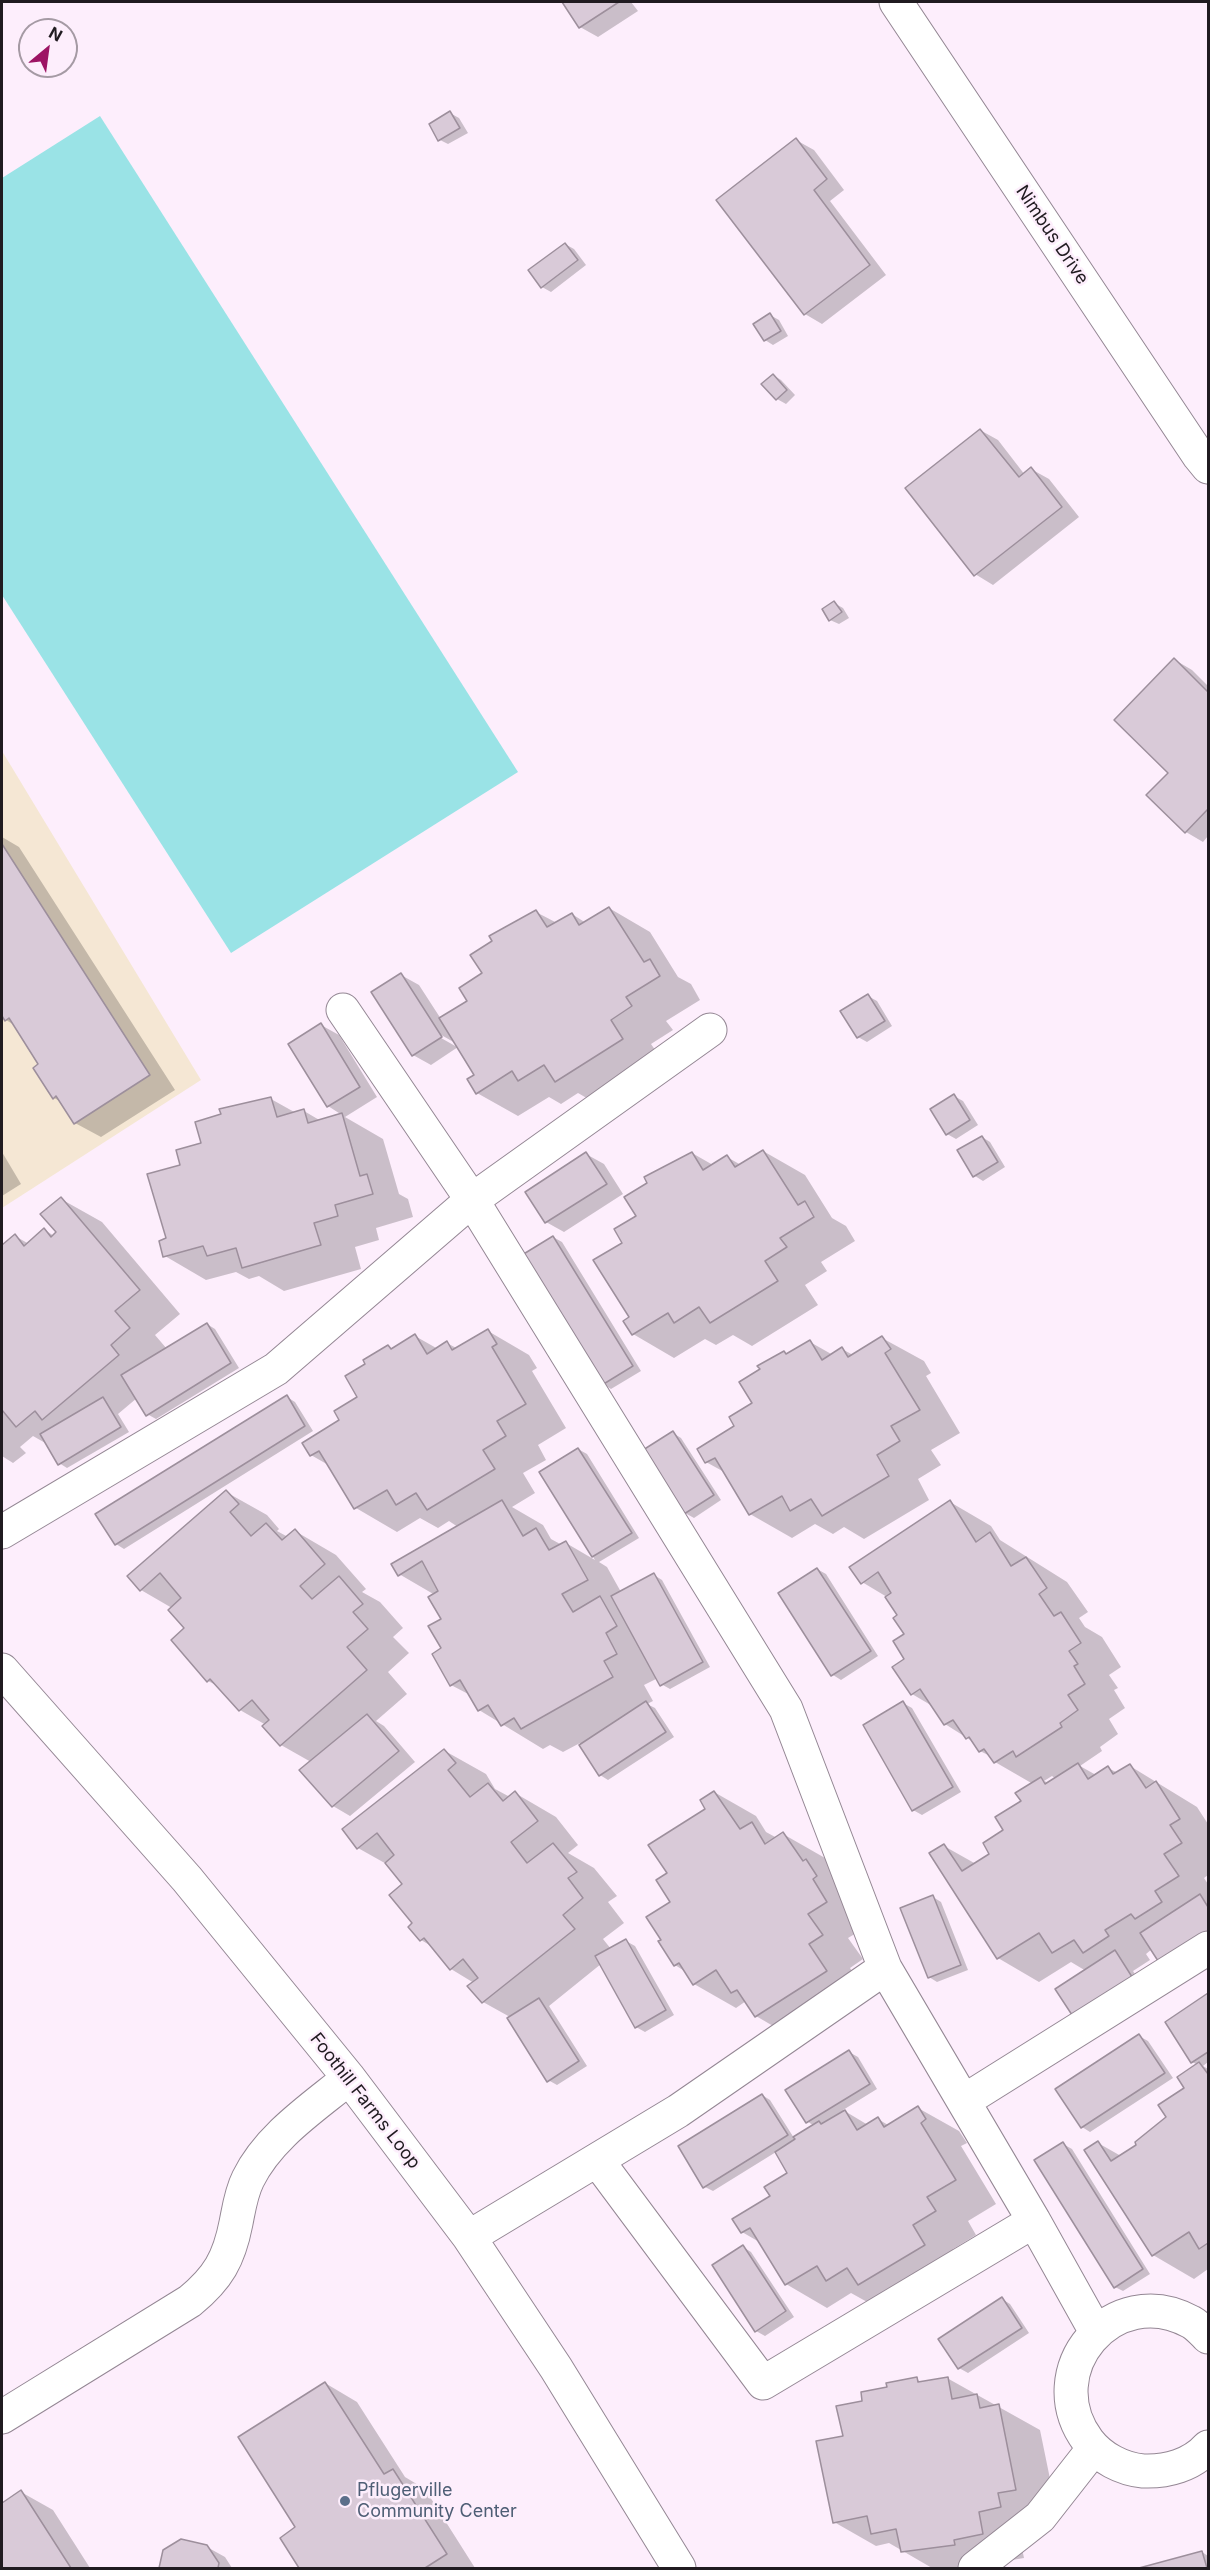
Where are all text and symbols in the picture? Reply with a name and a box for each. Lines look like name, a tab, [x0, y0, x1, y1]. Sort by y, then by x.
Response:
north arrow	[18, 18, 78, 78]
text: N	[46, 22, 66, 46]
street label: Nimbus Drive	[1011, 181, 1093, 289]
street label: Foothill Farms Loop	[305, 2029, 425, 2173]
place label: Pflugerville Community Center	[357, 2480, 517, 2522]
marker: Pflugerville Community Center	[338, 2494, 352, 2508]

